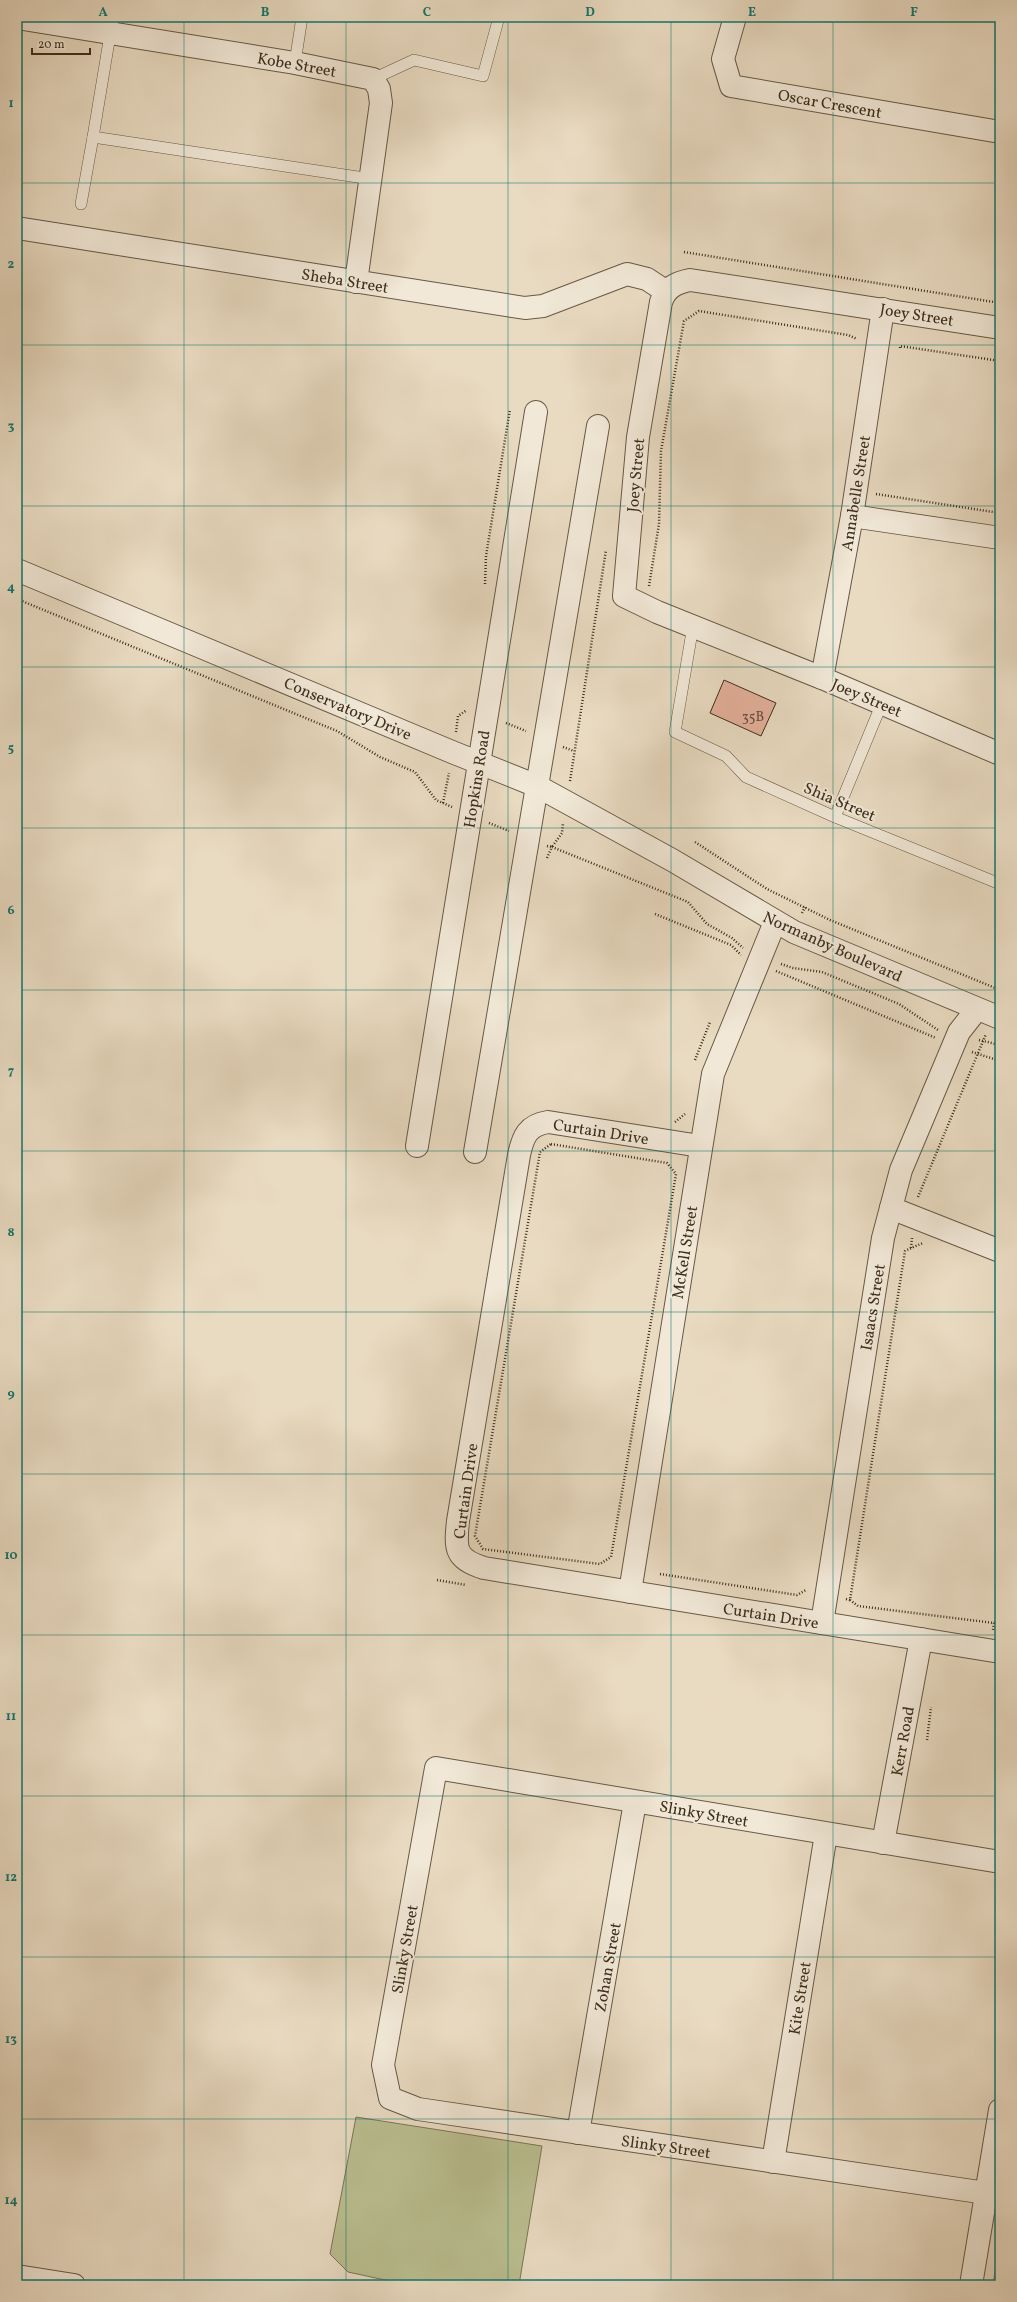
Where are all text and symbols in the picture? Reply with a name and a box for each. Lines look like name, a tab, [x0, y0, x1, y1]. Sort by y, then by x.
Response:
text: A	[98, 4, 108, 22]
text: B	[261, 4, 270, 22]
text: C	[423, 4, 431, 22]
text: D	[585, 4, 595, 22]
text: E	[748, 4, 756, 22]
text: F	[910, 4, 918, 22]
scale bar	[32, 30, 90, 56]
text: 20 m	[38, 37, 65, 53]
street label: Kobe Street	[255, 48, 338, 84]
street label: Oscar Crescent	[776, 85, 884, 125]
text: 1	[8, 95, 14, 113]
text: 2	[8, 256, 15, 274]
street label: Sheba Street	[300, 264, 390, 300]
street label: Joey Street	[878, 299, 956, 333]
text: 3	[8, 418, 15, 436]
street label: Annabelle Street	[837, 433, 877, 553]
street label: Joey Street	[623, 437, 651, 513]
text: 4	[7, 579, 15, 597]
street label: Conservatory Drive	[280, 673, 415, 747]
street label: Joey Street	[828, 674, 905, 724]
house number: 35B	[742, 708, 764, 727]
street label: Hopkins Road	[459, 729, 497, 830]
text: 5	[8, 740, 14, 758]
street label: Shia Street	[800, 778, 879, 828]
text: 6	[7, 902, 15, 920]
street label: Normanby Boulevard	[759, 907, 905, 989]
text: 7	[8, 1063, 14, 1081]
street label: Curtain Drive	[551, 1115, 650, 1151]
street label: McKell Street	[668, 1204, 704, 1301]
text: 8	[7, 1224, 15, 1242]
street label: Isaacs Street	[856, 1262, 892, 1352]
text: 9	[7, 1385, 15, 1403]
street label: Curtain Drive	[449, 1442, 485, 1541]
text: 10	[4, 1547, 18, 1565]
street label: Curtain Drive	[721, 1599, 820, 1635]
street label: Kerr Road	[887, 1705, 921, 1778]
text: 11	[6, 1708, 16, 1726]
street label: Slinky Street	[657, 1796, 750, 1834]
text: 12	[5, 1869, 17, 1887]
street label: Slinky Street	[387, 1903, 425, 1996]
street label: Zohan Street	[590, 1920, 628, 2014]
street label: Kite Street	[784, 1960, 818, 2037]
text: 13	[5, 2031, 17, 2049]
street label: Slinky Street	[620, 2131, 712, 2165]
text: 14	[4, 2192, 18, 2210]

